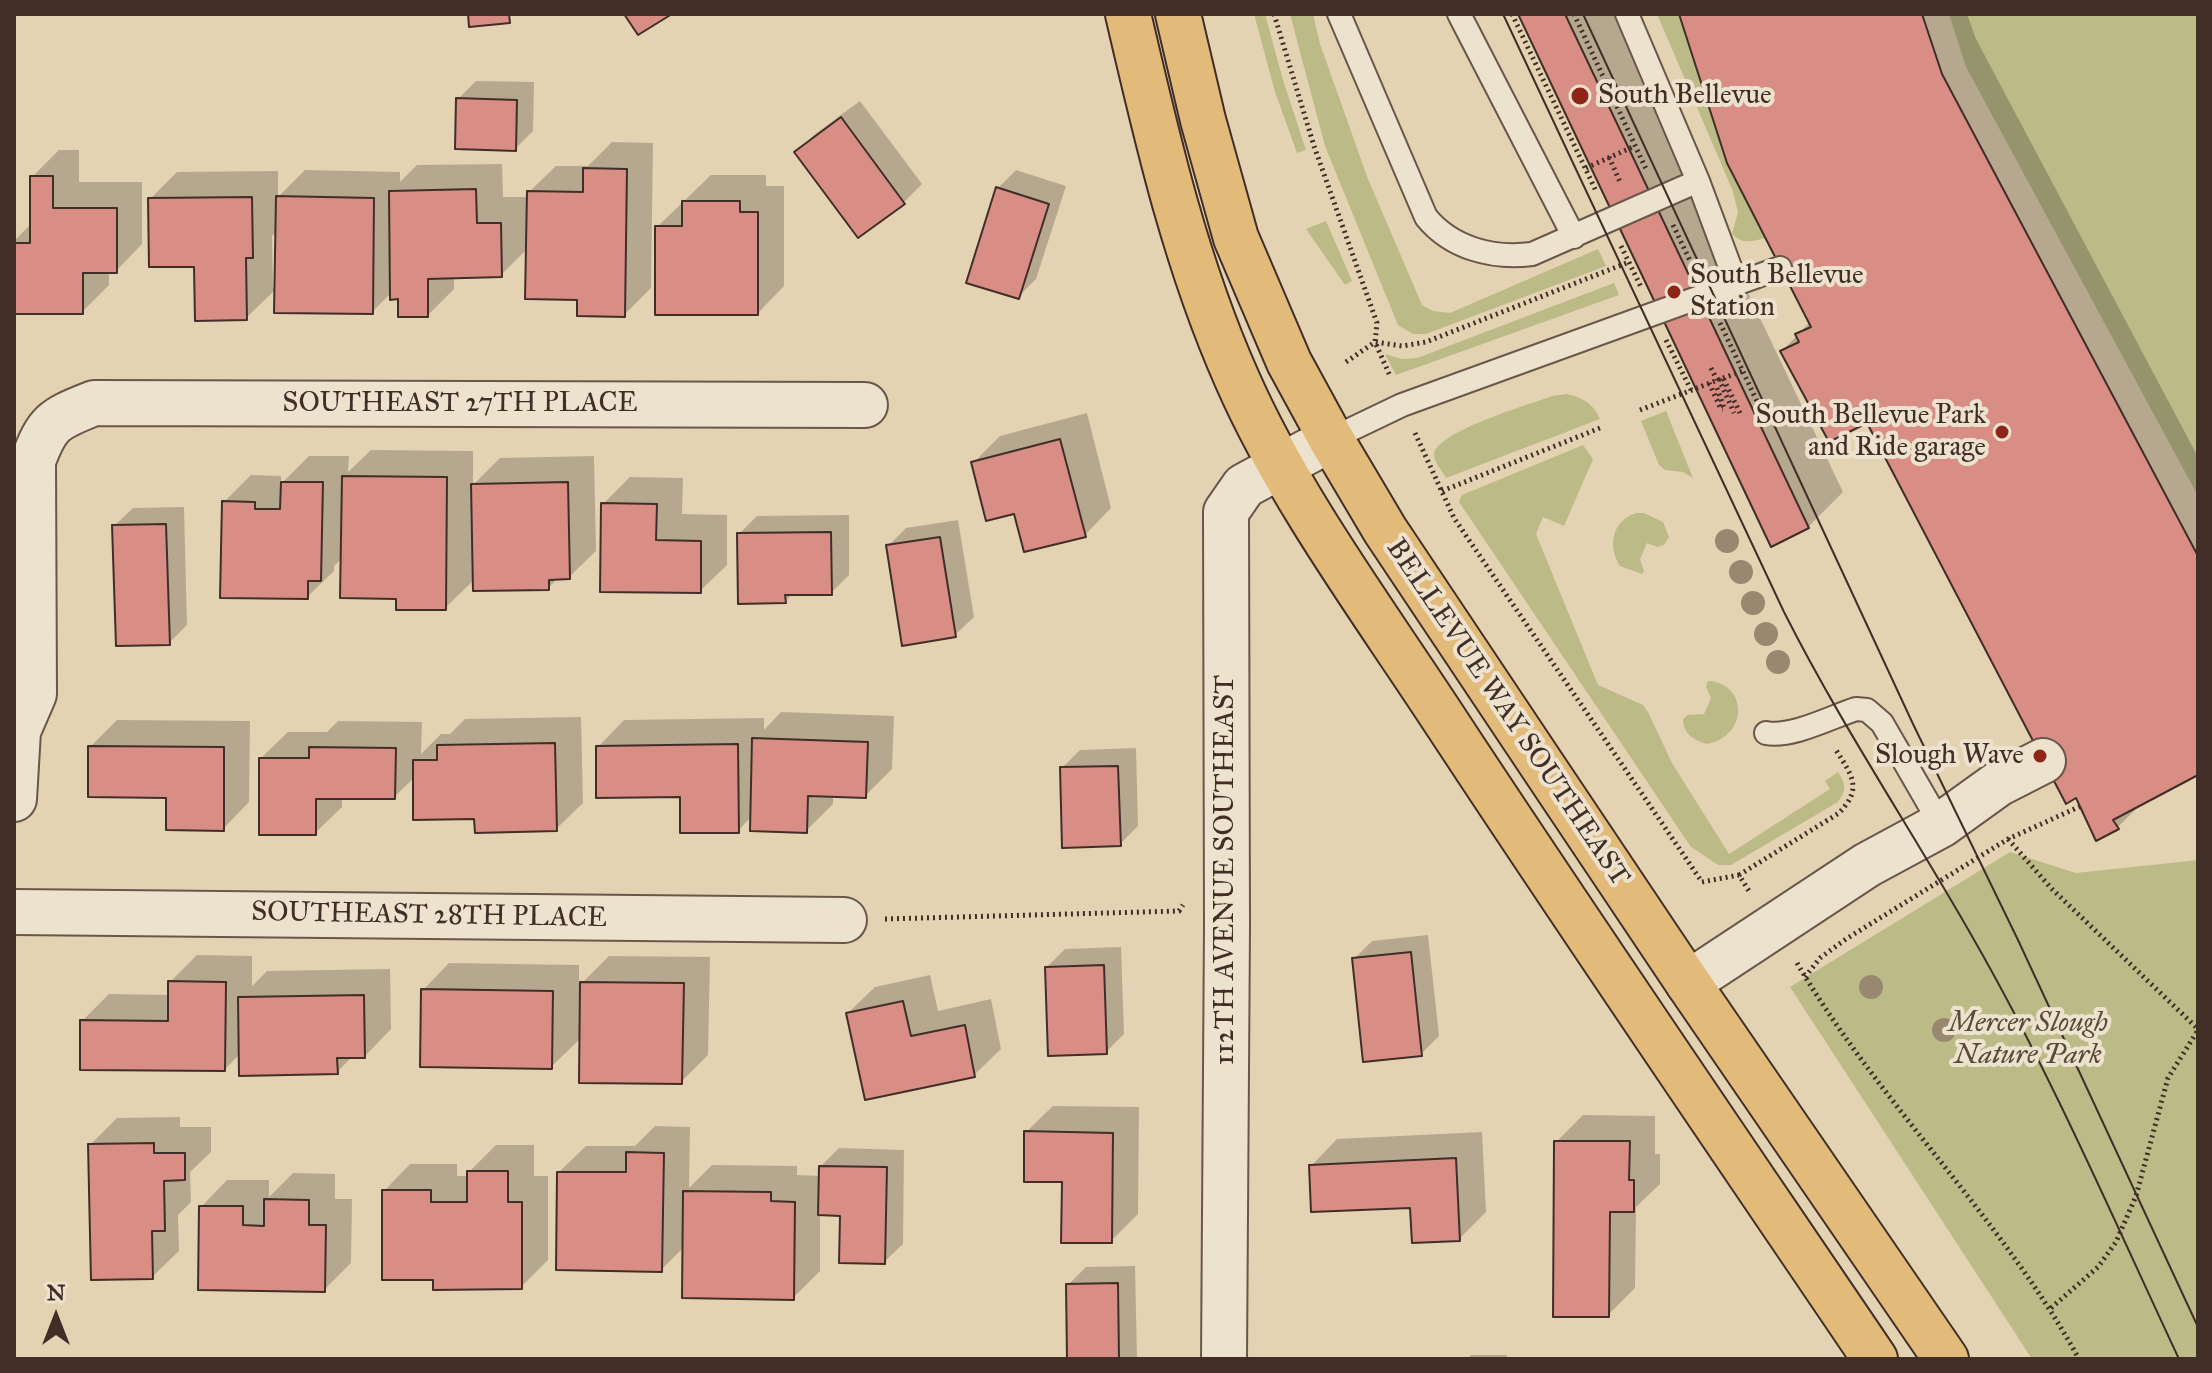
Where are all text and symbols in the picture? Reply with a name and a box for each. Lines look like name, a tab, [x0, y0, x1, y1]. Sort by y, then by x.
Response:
place label: South Bellevue	[1598, 79, 1772, 113]
marker: South Bellevue	[1569, 85, 1591, 107]
place label: South Bellevue Station	[1690, 259, 1864, 325]
marker: South Bellevue Station	[1665, 283, 1683, 301]
street label: SOUTHEAST 27TH PLACE	[282, 387, 638, 421]
place label: South Bellevue Park and Ride garage	[1756, 399, 1986, 465]
marker: South Bellevue Park and Ride garage	[1993, 423, 2011, 441]
street label: BELLEVUE WAY SOUTHEAST	[1378, 533, 1636, 893]
street label: 112TH AVENUE SOUTHEAST	[1209, 675, 1243, 1065]
place label: Slough Wave	[1875, 739, 2024, 773]
marker: Slough Wave	[2031, 747, 2049, 765]
street label: SOUTHEAST 28TH PLACE	[251, 896, 607, 936]
park label: Mercer Slough Nature Park	[1948, 1007, 2108, 1073]
north arrow	[16, 1277, 96, 1357]
text: N	[47, 1279, 65, 1306]

